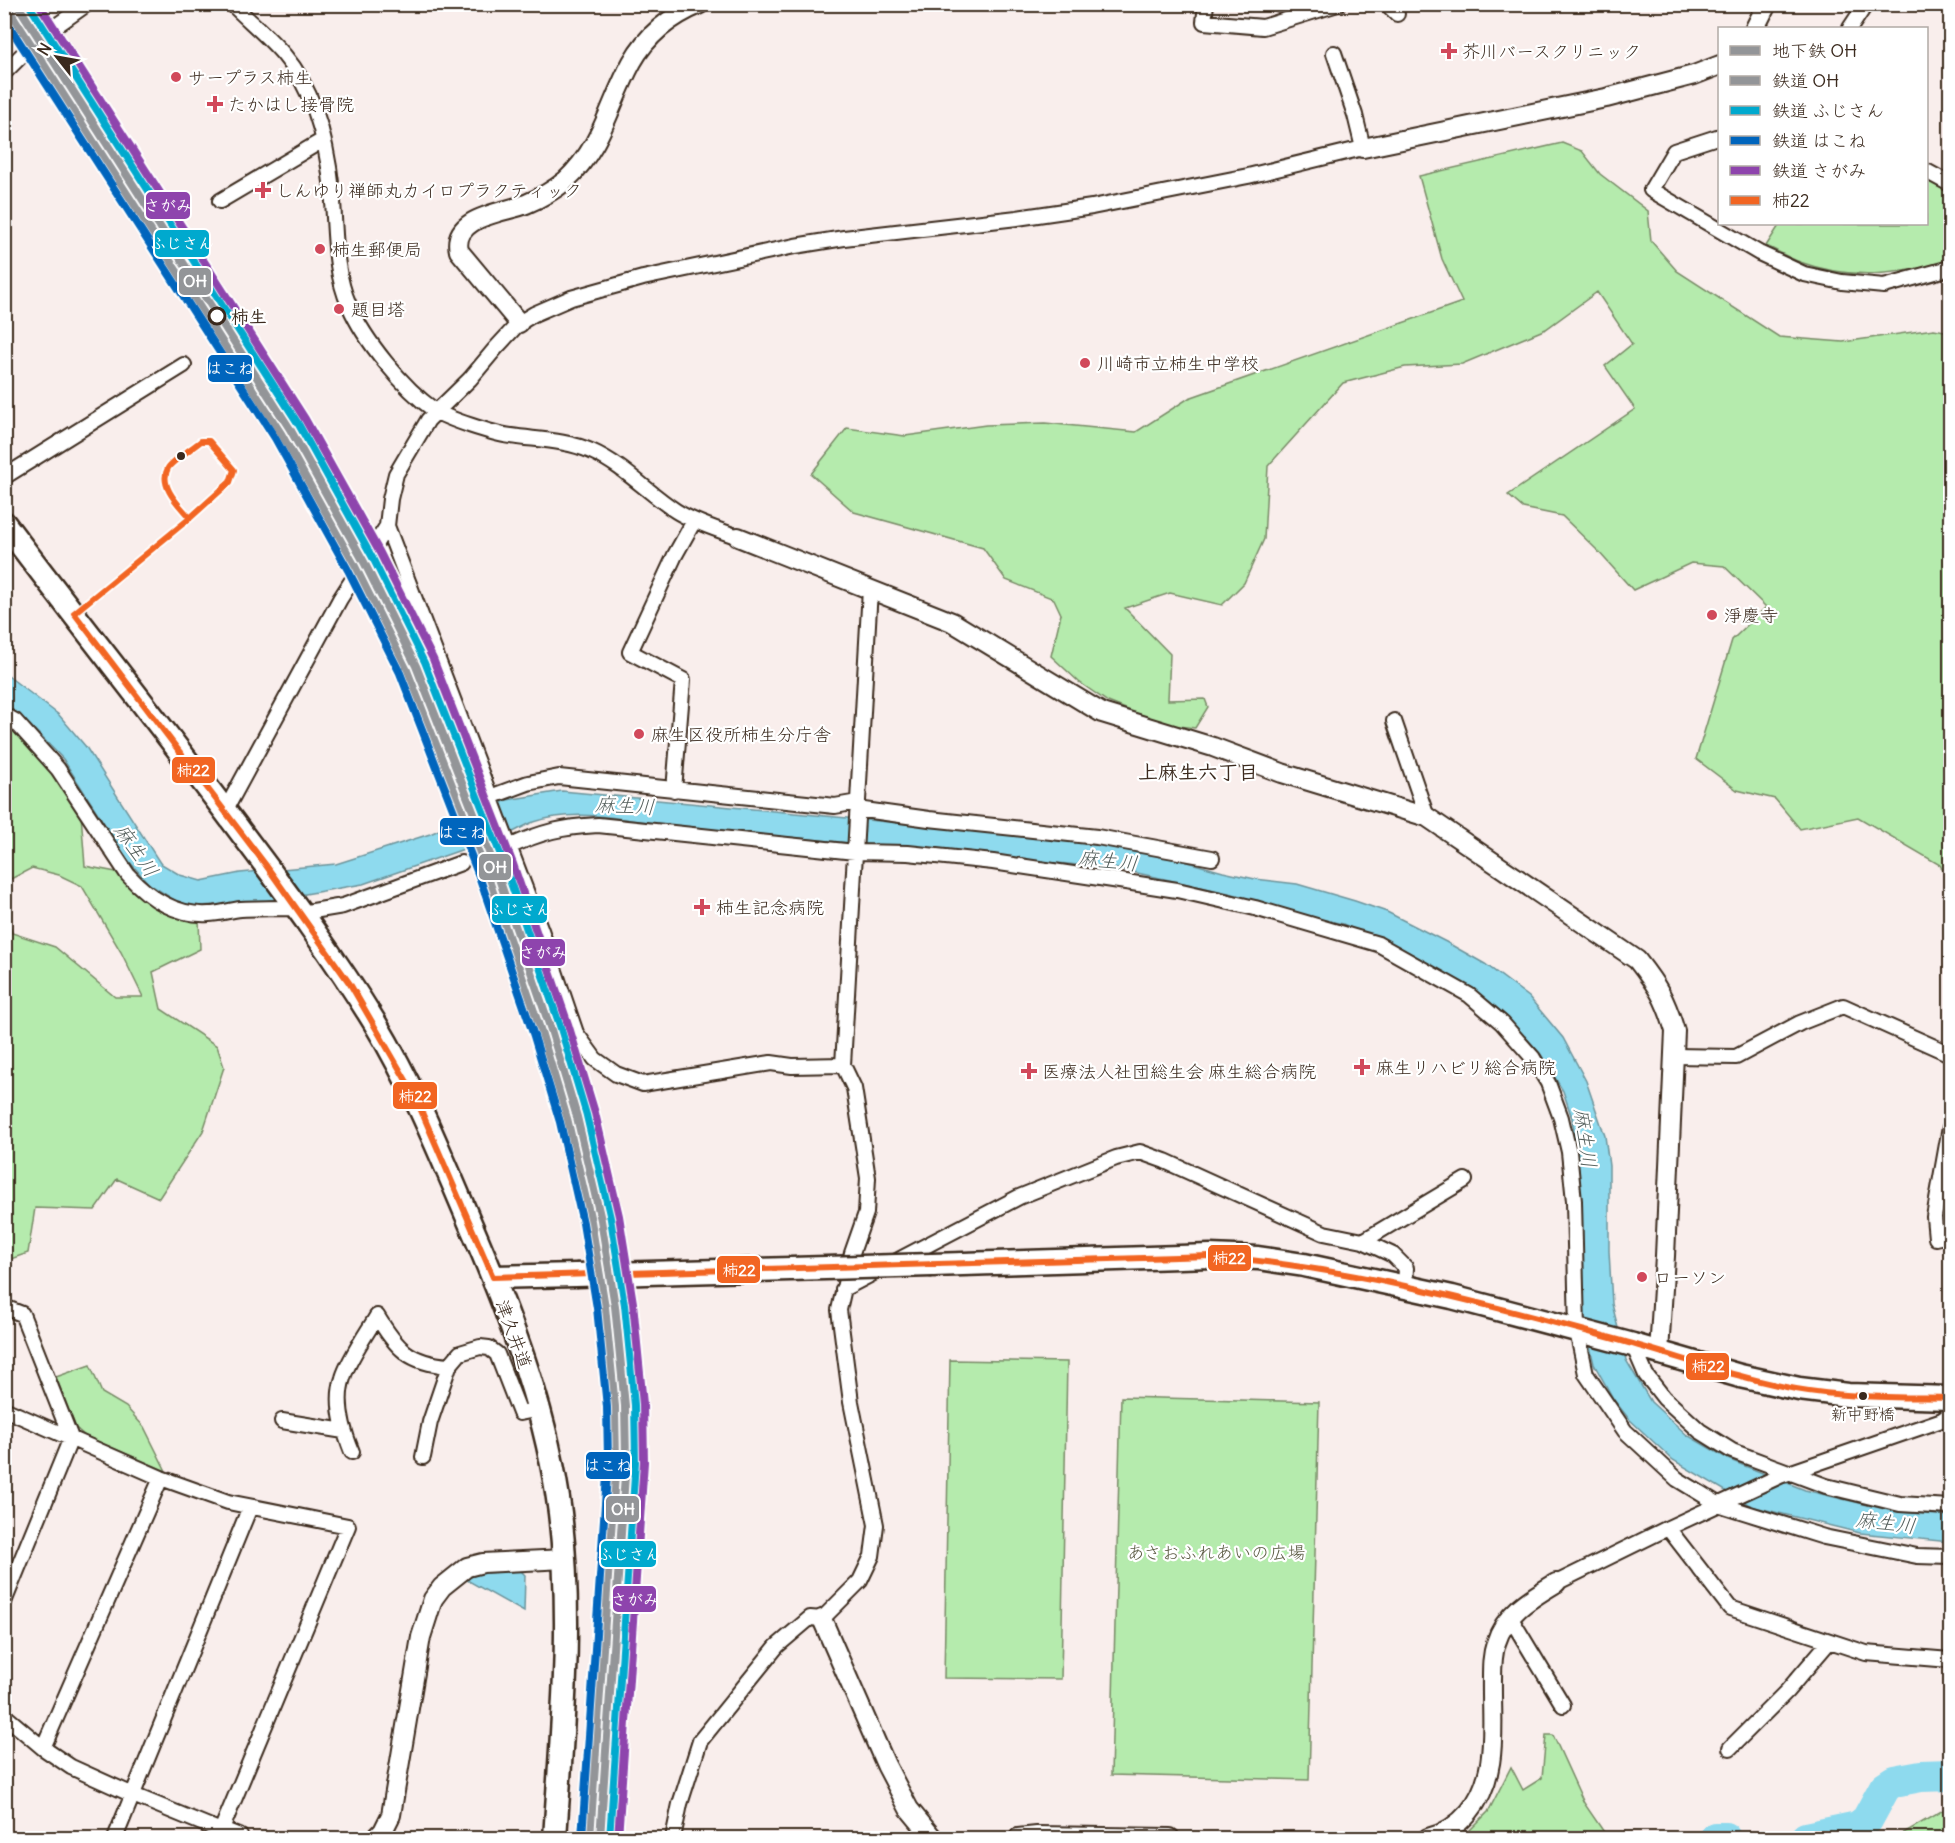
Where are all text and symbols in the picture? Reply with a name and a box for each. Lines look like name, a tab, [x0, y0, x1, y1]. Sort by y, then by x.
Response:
north arrow	[27, 27, 87, 87]
legend	[1718, 27, 1928, 225]
text: N	[33, 39, 56, 59]
text: 地下鉄 OH	[1772, 39, 1857, 62]
place label: 芥川バースクリニック	[1462, 40, 1641, 63]
marker: 芥川バースクリニック	[1440, 42, 1458, 60]
place label: サープラス柿生	[188, 66, 313, 89]
text: 鉄道 OH	[1772, 69, 1839, 92]
marker: サープラス柿生	[169, 70, 183, 84]
place label: たかはし接骨院	[228, 93, 354, 116]
marker: たかはし接骨院	[206, 95, 224, 113]
text: 鉄道 ふじさん	[1772, 99, 1884, 122]
text: 鉄道 はこね	[1772, 129, 1866, 152]
text: 鉄道 さがみ	[1772, 159, 1866, 182]
place label: しんゆり禅師丸カイロプラクティック	[276, 179, 582, 202]
marker: しんゆり禅師丸カイロプラクティック	[254, 181, 272, 199]
text: 柿22	[1772, 189, 1810, 212]
line badge: さがみ	[145, 191, 191, 220]
text: さがみ	[144, 195, 192, 215]
line badge: ふじさん	[154, 229, 210, 258]
text: ふじさん	[150, 233, 214, 253]
place label: 柿生郵便局	[332, 238, 422, 261]
marker: 柿生郵便局	[313, 242, 327, 256]
line badge: OH	[178, 267, 212, 296]
text: OH	[183, 271, 207, 291]
place label: 題目塔	[351, 298, 405, 321]
marker: 題目塔	[332, 302, 346, 316]
place label: 柿生	[231, 305, 267, 328]
marker: 柿生	[208, 307, 226, 325]
place label: 川崎市立柿生中学校	[1097, 352, 1259, 375]
line badge: はこね	[207, 354, 253, 383]
marker: 川崎市立柿生中学校	[1078, 356, 1092, 370]
text: はこね	[206, 358, 254, 378]
unlabelled marker	[175, 450, 187, 462]
place label: 淨慶寺	[1724, 604, 1778, 627]
marker: 淨慶寺	[1705, 608, 1719, 622]
place label: 麻生区役所柿生分庁舎	[651, 723, 831, 746]
marker: 麻生区役所柿生分庁舎	[632, 727, 646, 741]
line badge: 柿22	[171, 756, 216, 784]
district label: 上麻生六丁目	[1138, 759, 1258, 784]
text: 柿22	[176, 760, 210, 780]
water label: 麻生川	[594, 791, 656, 819]
line badge: はこね	[439, 817, 485, 846]
water label: 麻生川	[110, 818, 164, 882]
text: はこね	[438, 822, 486, 842]
water label: 麻生川	[1077, 844, 1139, 876]
line badge: OH	[478, 853, 512, 881]
text: OH	[483, 857, 507, 877]
line badge: ふじさん	[491, 895, 548, 924]
place label: 柿生記念病院	[716, 896, 824, 919]
marker: 柿生記念病院	[693, 898, 711, 916]
text: ふじさん	[488, 899, 552, 919]
line badge: さがみ	[521, 938, 566, 967]
text: さがみ	[519, 942, 567, 962]
place label: 麻生リハビリ総合病院	[1376, 1056, 1556, 1079]
marker: 麻生リハビリ総合病院	[1353, 1058, 1371, 1076]
place label: 医療法人社団総生会 麻生総合病院	[1042, 1060, 1316, 1083]
marker: 医療法人社団総生会 麻生総合病院	[1020, 1062, 1038, 1080]
line badge: 柿22	[392, 1081, 438, 1110]
text: 柿22	[398, 1086, 432, 1106]
water label: 麻生川	[1569, 1107, 1603, 1169]
line badge: 柿22	[1207, 1244, 1252, 1272]
text: 柿22	[1212, 1248, 1246, 1268]
line badge: 柿22	[716, 1255, 761, 1284]
text: 柿22	[722, 1260, 756, 1280]
place label: ローソン	[1654, 1266, 1726, 1289]
marker: ローソン	[1635, 1270, 1649, 1284]
street label: 津久井道	[491, 1296, 537, 1372]
line badge: 柿22	[1685, 1352, 1730, 1381]
text: 柿22	[1691, 1356, 1725, 1376]
marker: 新中野橋	[1857, 1390, 1869, 1402]
place label: 新中野橋	[1831, 1404, 1895, 1424]
line badge: はこね	[585, 1451, 631, 1480]
text: はこね	[584, 1455, 632, 1475]
line badge: OH	[605, 1495, 640, 1523]
text: OH	[611, 1499, 635, 1519]
water label: 麻生川	[1855, 1506, 1917, 1538]
line badge: ふじさん	[600, 1540, 657, 1568]
park label: あさおふれあいの広場	[1127, 1541, 1305, 1564]
text: ふじさん	[597, 1544, 661, 1564]
line badge: さがみ	[612, 1585, 657, 1613]
text: さがみ	[611, 1589, 659, 1609]

